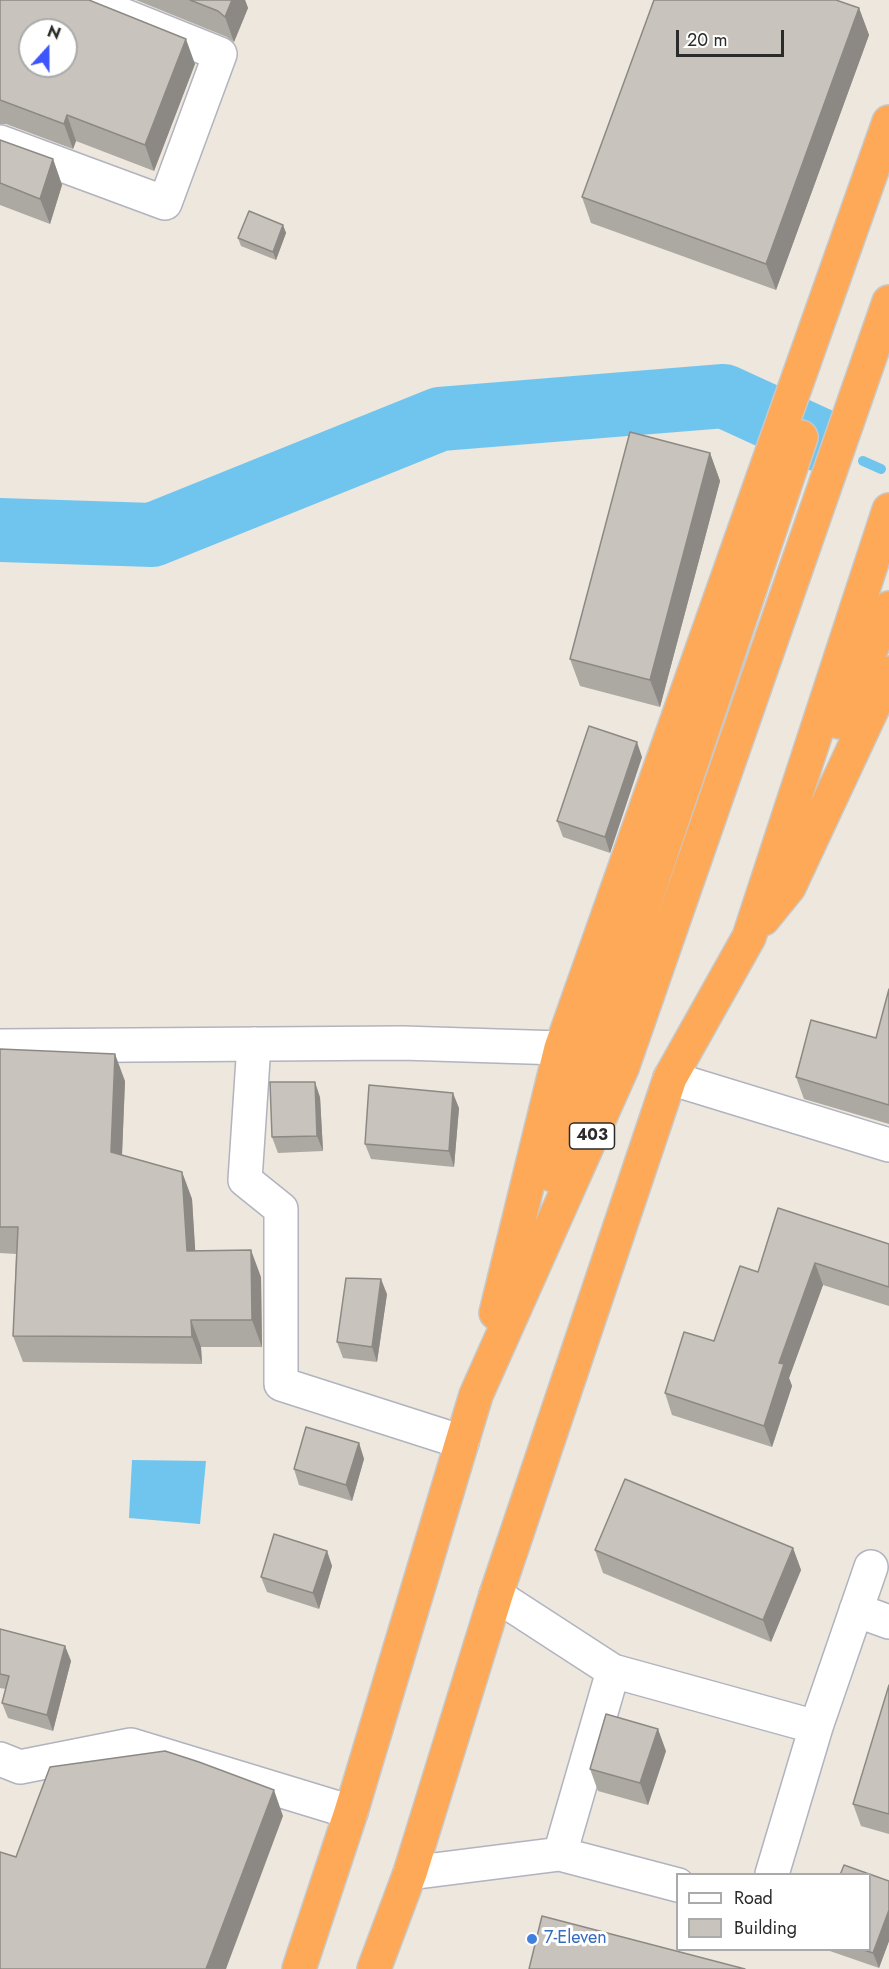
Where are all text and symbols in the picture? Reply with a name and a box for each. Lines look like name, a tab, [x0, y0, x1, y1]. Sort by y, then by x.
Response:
north arrow	[18, 18, 78, 78]
scale bar	[679, 18, 787, 56]
text: N	[44, 20, 64, 46]
text: 20 m	[687, 27, 727, 53]
road number: 403	[570, 1123, 614, 1149]
legend	[676, 1873, 871, 1951]
text: Road	[734, 1885, 773, 1911]
text: Building	[734, 1915, 797, 1941]
place label: 7-Eleven	[544, 1928, 607, 1950]
marker: 7-Eleven	[525, 1932, 539, 1946]

